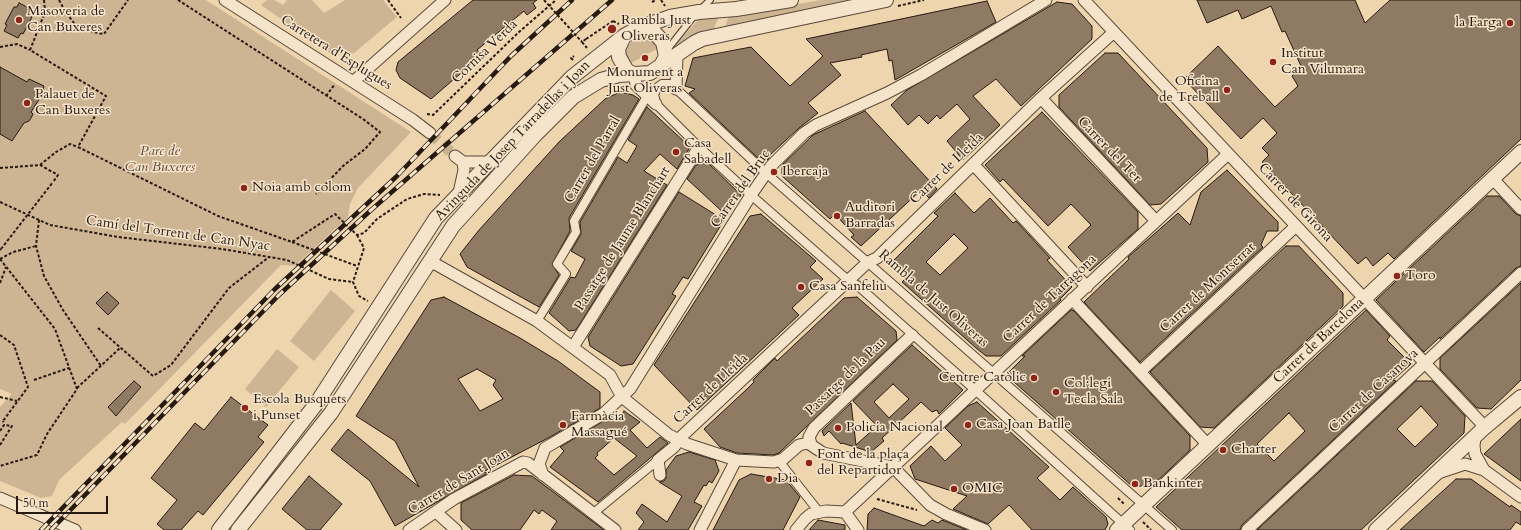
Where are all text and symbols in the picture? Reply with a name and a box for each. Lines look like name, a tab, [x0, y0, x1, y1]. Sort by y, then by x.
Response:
place label: Masoveria de Can Buxeres	[27, 4, 105, 36]
street label: Carretera d'Esplugues	[277, 12, 395, 94]
place label: Rambla Just Oliveras	[621, 13, 691, 46]
marker: Masoveria de Can Buxeres	[14, 15, 24, 25]
place label: la Farga	[1456, 15, 1502, 31]
street label: Cornisa Verda	[449, 16, 521, 88]
marker: la Farga	[1505, 18, 1515, 28]
marker: Rambla Just Oliveras	[606, 23, 618, 35]
place label: Institut Can Vilumara	[1281, 46, 1364, 78]
marker: Monument a Just Oliveras	[640, 53, 650, 63]
marker: Institut Can Vilumara	[1268, 57, 1278, 67]
street label: Avinguda de Josep Tarradellas i Joan	[432, 58, 594, 224]
place label: Monument a Just Oliveras	[607, 65, 683, 98]
place label: Oficina de Treball	[1159, 74, 1219, 106]
marker: Oficina de Treball	[1222, 85, 1232, 95]
place label: Palauet de Can Buxeres	[35, 87, 110, 120]
marker: Palauet de Can Buxeres	[22, 98, 32, 108]
street label: Carrer del Parral	[561, 114, 625, 206]
street label: Carrer del Ter	[1073, 114, 1145, 186]
street label: Carrer de Lleida	[907, 130, 987, 208]
place label: Casa Sabadell	[684, 136, 732, 168]
park label: Parc de Can Buxeres	[125, 144, 195, 176]
street label: Carrer del Bruc	[708, 146, 774, 232]
marker: Casa Sabadell	[671, 147, 681, 157]
street label: Carrer de Girona	[1254, 160, 1336, 246]
street label: Passatge de Jaume Blanchart	[572, 164, 674, 314]
place label: Ibercaja	[782, 164, 828, 180]
marker: Ibercaja	[769, 167, 779, 177]
place label: Noia amb colom	[252, 180, 351, 196]
marker: Noia amb colom	[239, 183, 249, 193]
place label: Auditori Barradas	[845, 200, 895, 232]
marker: Auditori Barradas	[832, 211, 842, 221]
street label: Camí del Torrent de Can Nyac	[85, 213, 271, 255]
street label: Carrer de Montserrat	[1157, 239, 1259, 337]
street label: Rambla de Just Oliveras	[875, 247, 991, 351]
street label: Carrer de Tarragona	[1000, 251, 1100, 347]
place label: Toro	[1405, 268, 1436, 284]
marker: Toro	[1392, 271, 1402, 281]
place label: Casa Sanfeliu	[809, 279, 887, 295]
marker: Casa Sanfeliu	[796, 282, 806, 292]
street label: Carrer de Barcelona	[1270, 295, 1368, 387]
street label: Passatge de la Pau	[802, 334, 890, 420]
street label: Carrer de Casanova	[1326, 345, 1422, 437]
street label: Carrer de Lleida	[670, 350, 752, 428]
place label: Centre Catòlic	[939, 370, 1026, 386]
marker: Centre Catòlic	[1029, 373, 1039, 383]
place label: Col·legi Tecla Sala	[1064, 376, 1123, 408]
marker: Col·legi Tecla Sala	[1051, 387, 1061, 397]
place label: Escola Busquets i Punset	[253, 392, 346, 424]
marker: Escola Busquets i Punset	[240, 403, 250, 413]
place label: Farmàcia Massagué	[571, 409, 628, 442]
place label: Casa Joan Batlle	[976, 417, 1071, 433]
marker: Farmàcia Massagué	[558, 420, 568, 430]
place label: Policia Nacional	[846, 420, 943, 436]
marker: Casa Joan Batlle	[963, 420, 973, 430]
marker: Policia Nacional	[833, 423, 843, 433]
place label: Charter	[1231, 442, 1276, 458]
street label: Carrer de Sant Joan	[405, 445, 513, 519]
marker: Charter	[1218, 445, 1228, 455]
place label: Font de la plaça del Repartidor	[817, 447, 909, 480]
marker: Font de la plaça del Repartidor	[804, 458, 814, 468]
place label: Dia	[777, 471, 798, 487]
marker: Dia	[764, 474, 774, 484]
place label: Bankinter	[1143, 476, 1202, 492]
marker: Bankinter	[1130, 479, 1140, 489]
place label: OMIC	[962, 481, 1003, 497]
marker: OMIC	[949, 484, 959, 494]
scale bar	[18, 488, 110, 514]
text: 50 m	[23, 495, 49, 511]

